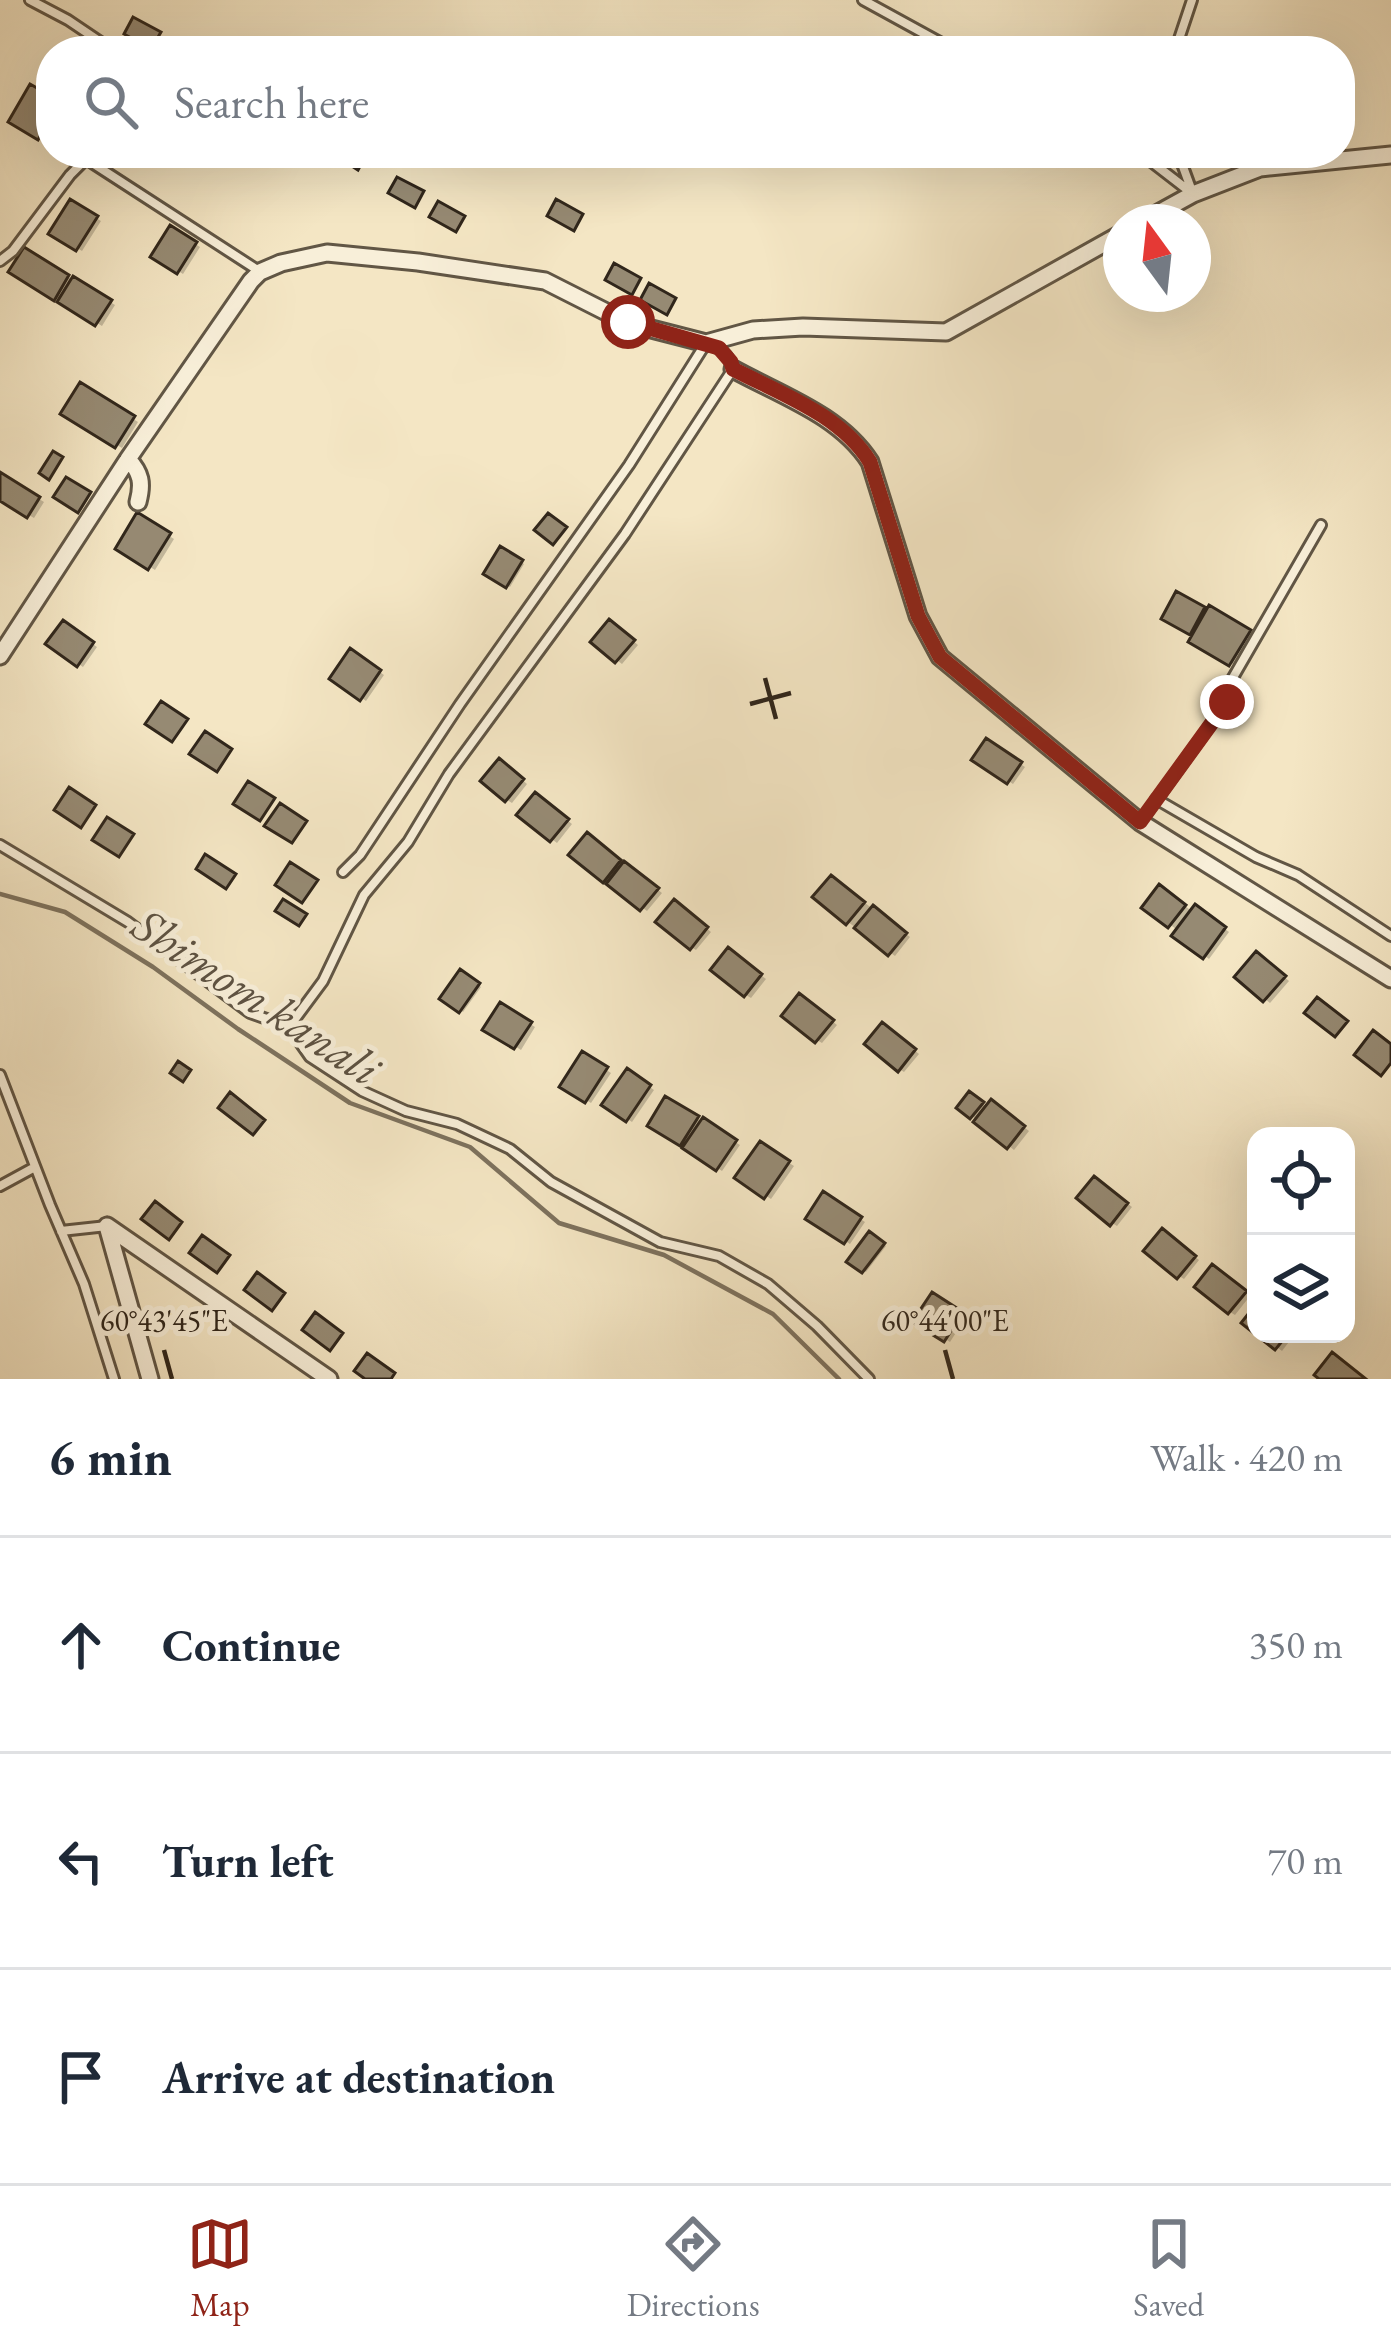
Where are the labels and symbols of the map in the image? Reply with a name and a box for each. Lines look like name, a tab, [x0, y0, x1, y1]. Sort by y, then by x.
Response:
north arrow	[1103, 204, 1211, 312]
route start	[601, 295, 655, 349]
route end	[1200, 675, 1254, 729]
water label: Shimom kanali	[121, 892, 394, 1100]
text: 60°43'45"E	[100, 1301, 228, 1340]
text: 60°44'00"E	[881, 1301, 1009, 1340]

